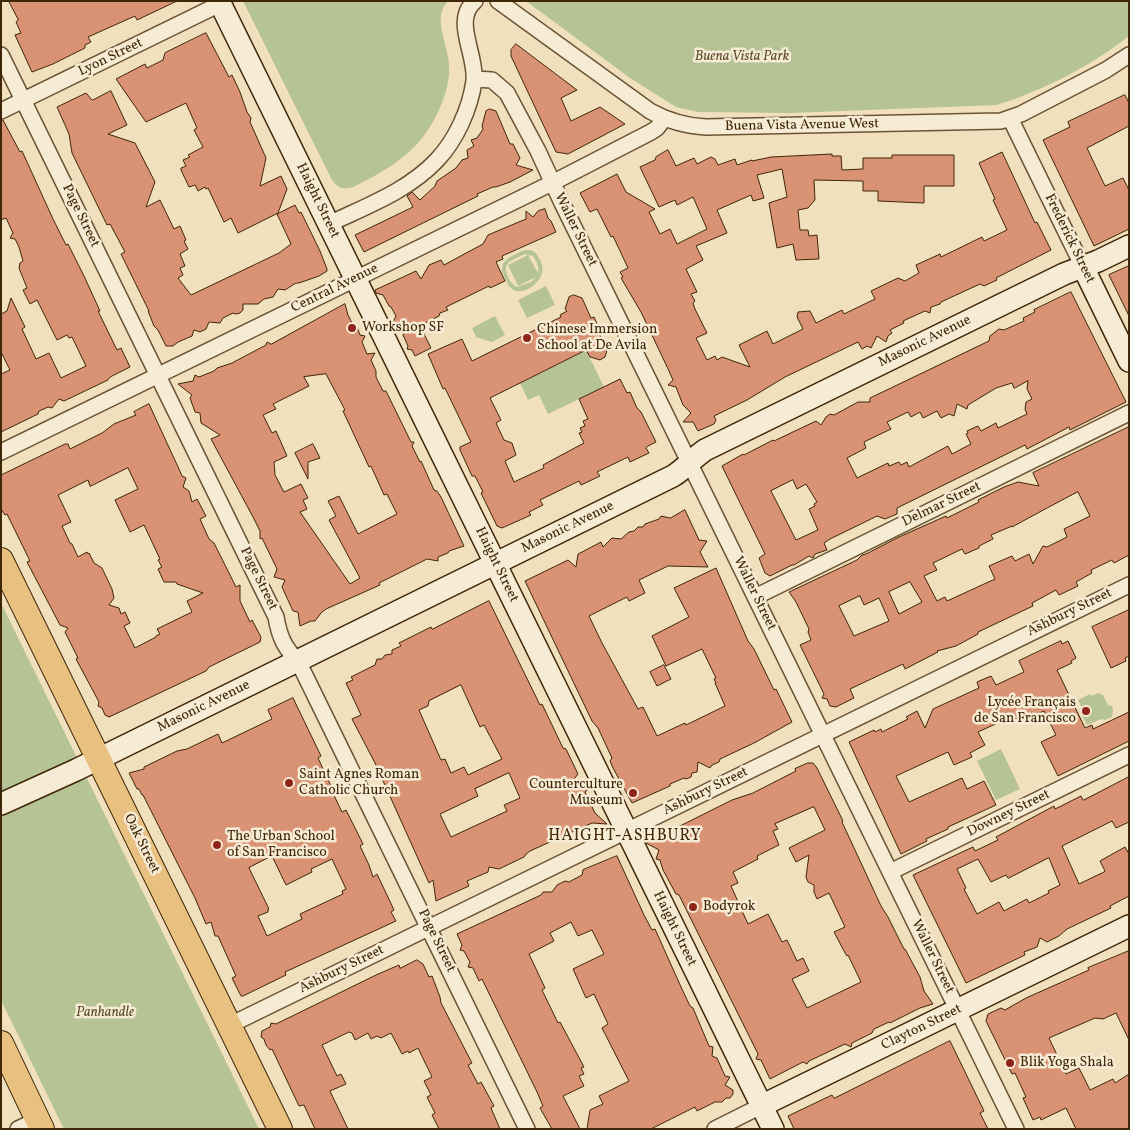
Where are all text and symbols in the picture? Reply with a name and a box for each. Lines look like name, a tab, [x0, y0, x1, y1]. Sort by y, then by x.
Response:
street label: Lyon Street	[76, 35, 146, 81]
park label: Buena Vista Park	[695, 49, 789, 65]
street label: Buena Vista Avenue West	[725, 116, 879, 136]
street label: Haight Street	[292, 161, 342, 241]
street label: Page Street	[57, 182, 103, 250]
street label: Waller Street	[550, 190, 600, 270]
street label: Frederick Street	[1040, 191, 1098, 287]
street label: Central Avenue	[289, 261, 381, 317]
street label: Masonic Avenue	[876, 312, 974, 372]
place label: Workshop SF	[362, 320, 444, 336]
marker: Workshop SF	[346, 322, 358, 334]
place label: Chinese Immersion School at De Avila	[537, 322, 657, 354]
marker: Chinese Immersion School at De Avila	[521, 332, 533, 344]
street label: Delmar Street	[900, 479, 984, 531]
street label: Masonic Avenue	[519, 498, 617, 558]
street label: Haight Street	[471, 525, 521, 605]
street label: Page Street	[235, 545, 281, 613]
street label: Waller Street	[729, 554, 779, 634]
street label: Ashbury Street	[1025, 585, 1115, 641]
street label: Masonic Avenue	[155, 677, 253, 737]
place label: Lycée Français de San Francisco	[974, 695, 1076, 728]
marker: Lycée Français de San Francisco	[1080, 705, 1092, 717]
street label: Ashbury Street	[661, 764, 751, 820]
place label: Saint Agnes Roman Catholic Church	[299, 767, 419, 800]
marker: Saint Agnes Roman Catholic Church	[283, 777, 295, 789]
place label: Counterculture Museum	[529, 777, 623, 810]
marker: Counterculture Museum	[627, 787, 639, 799]
street label: Downey Street	[965, 787, 1053, 841]
street label: Oak Street	[119, 811, 163, 877]
district label: HAIGHT-ASHBURY	[547, 827, 703, 847]
place label: The Urban School of San Francisco	[227, 829, 335, 862]
marker: The Urban School of San Francisco	[211, 839, 223, 851]
street label: Haight Street	[649, 889, 699, 969]
place label: Bodyrok	[703, 899, 755, 915]
marker: Bodyrok	[687, 901, 699, 913]
street label: Page Street	[413, 907, 459, 975]
street label: Waller Street	[907, 917, 957, 997]
street label: Ashbury Street	[297, 942, 387, 998]
street label: Clayton Street	[879, 1001, 965, 1055]
park label: Panhandle	[76, 1005, 134, 1021]
place label: Blik Yoga Shala	[1020, 1055, 1114, 1071]
marker: Blik Yoga Shala	[1004, 1057, 1016, 1069]

